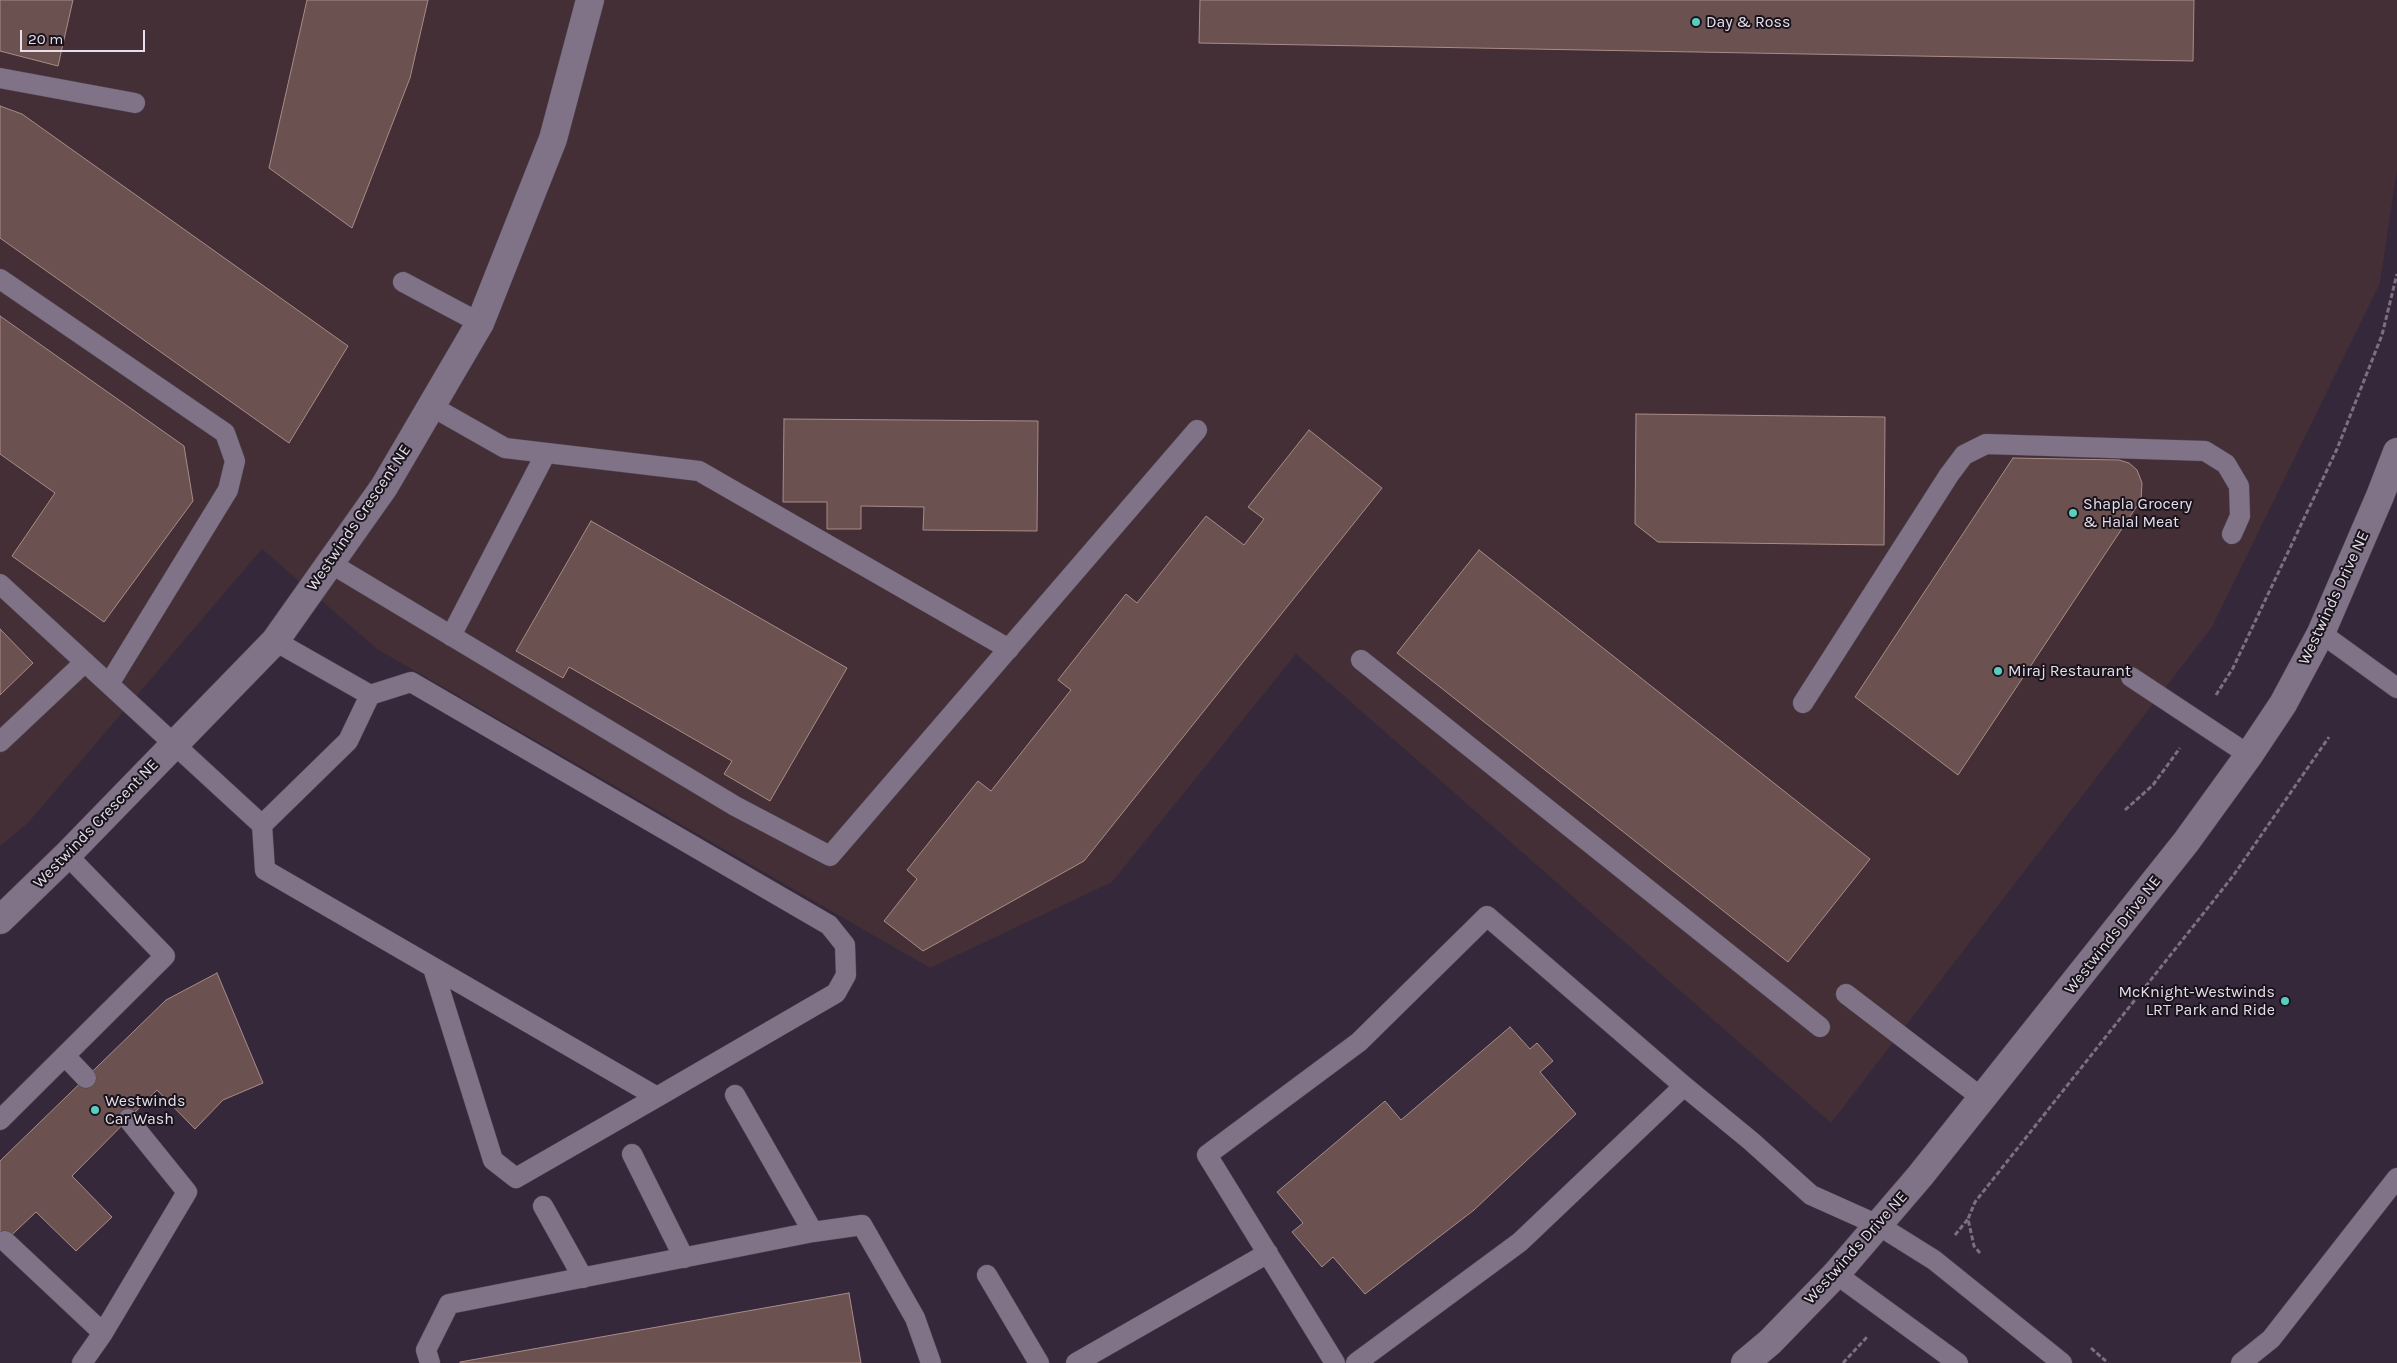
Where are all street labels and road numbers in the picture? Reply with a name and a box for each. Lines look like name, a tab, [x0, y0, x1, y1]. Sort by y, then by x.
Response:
street label: Westwinds Crescent NE	[303, 441, 415, 595]
street label: Westwinds Drive NE	[2295, 528, 2373, 668]
street label: Westwinds Crescent NE	[29, 755, 163, 893]
street label: Westwinds Drive NE	[2061, 872, 2165, 998]
street label: Westwinds Drive NE	[1800, 1188, 1912, 1308]

